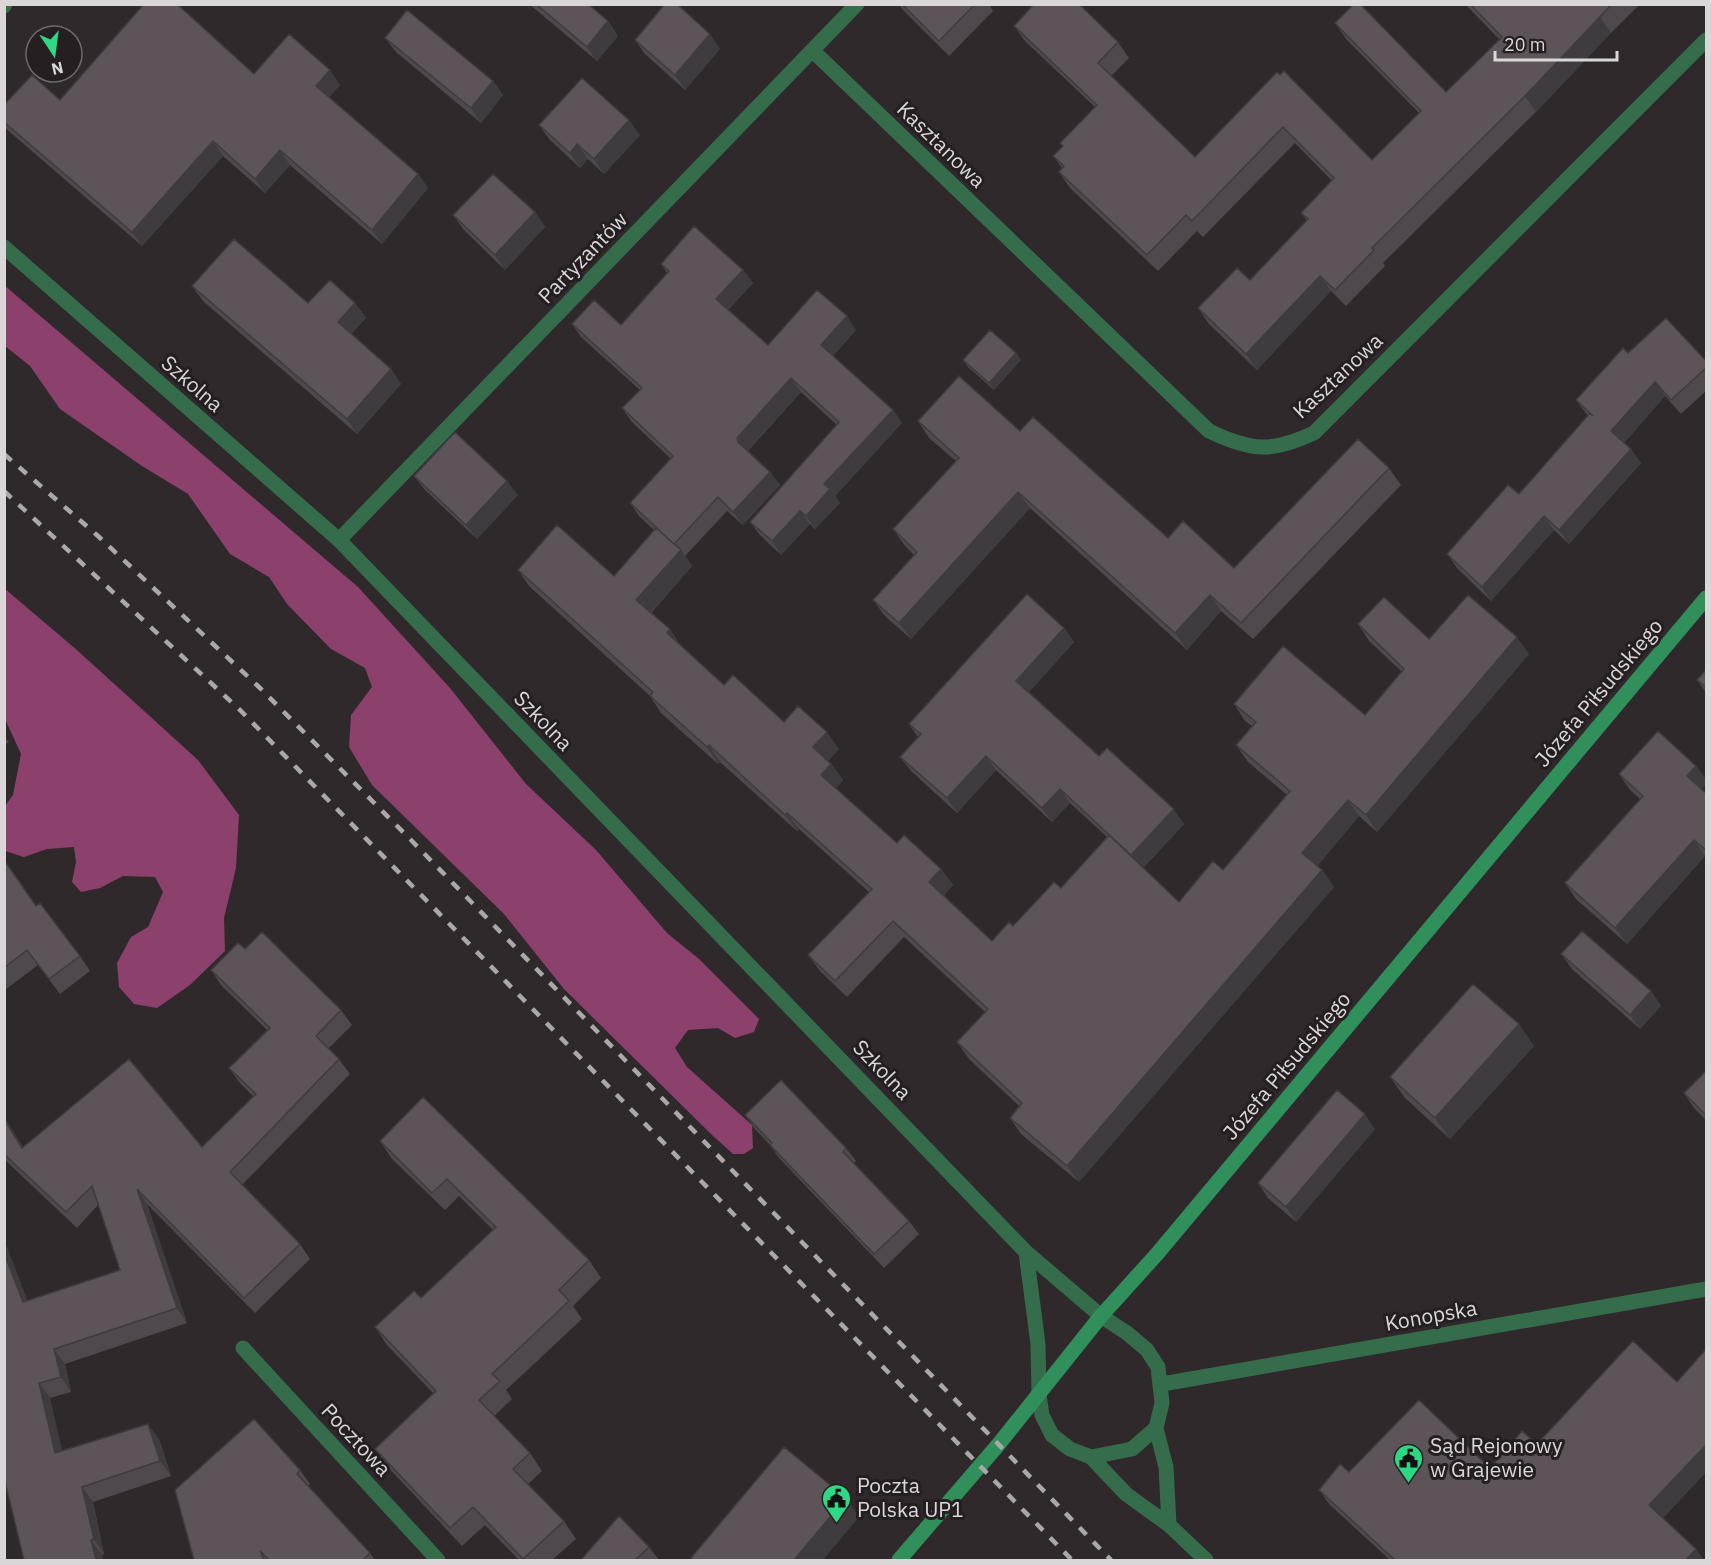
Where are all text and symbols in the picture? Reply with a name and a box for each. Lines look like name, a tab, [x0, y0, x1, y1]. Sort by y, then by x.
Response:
north arrow	[24, 24, 84, 84]
scale bar	[1495, 24, 1616, 62]
text: 20 m	[1504, 33, 1546, 56]
text: N	[49, 58, 65, 80]
street label: Kasztanowa	[891, 95, 992, 194]
street label: Partyzantów	[531, 205, 633, 309]
street label: Kasztanowa	[1286, 326, 1388, 424]
street label: Szkolna	[156, 349, 229, 418]
street label: Józefa Piłsudskiego	[1528, 612, 1669, 772]
street label: Szkolna	[508, 684, 579, 756]
street label: Józefa Piłsudskiego	[1216, 985, 1357, 1145]
street label: Szkolna	[847, 1033, 918, 1105]
street label: Konopska	[1383, 1293, 1479, 1337]
street label: Pocztowa	[316, 1397, 398, 1482]
place label: Sąd Rejonowy w Grajewie	[1430, 1431, 1563, 1483]
public building icon: Sąd Rejonowy w Grajewie	[1393, 1442, 1425, 1484]
place label: Poczta Polska UP1	[857, 1471, 964, 1523]
public building icon: Poczta Polska UP1	[820, 1482, 852, 1524]

